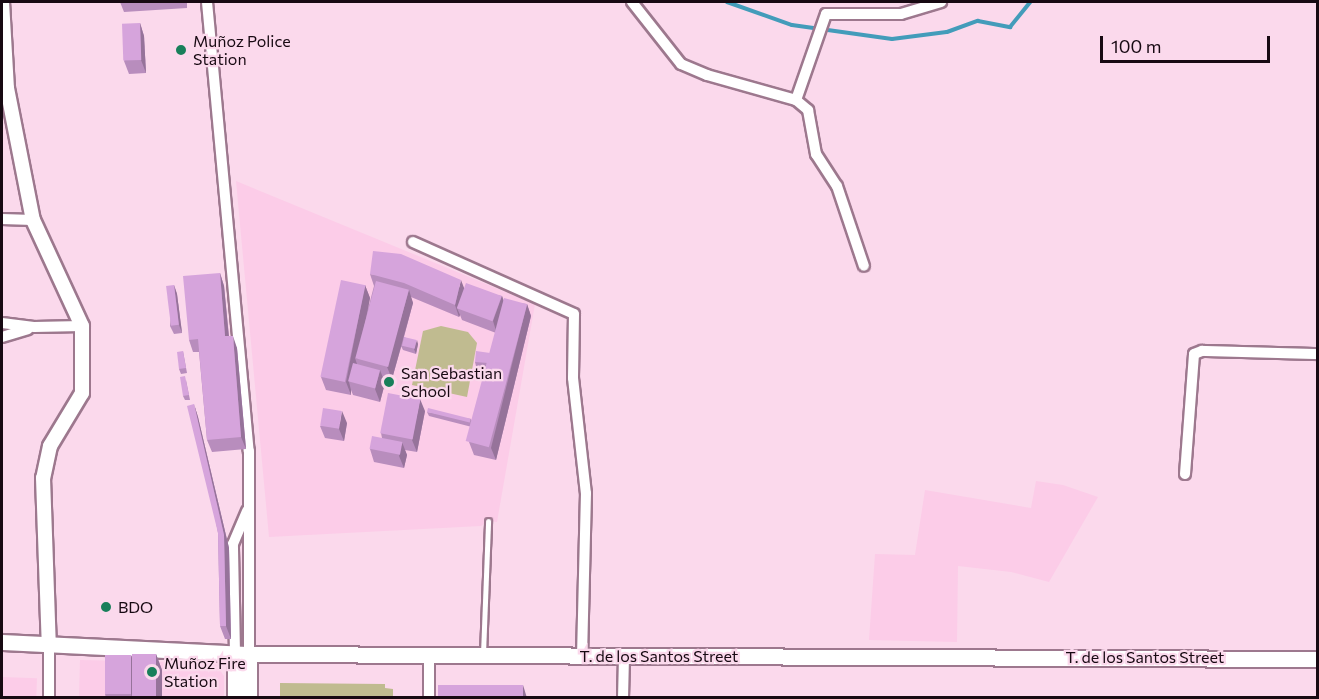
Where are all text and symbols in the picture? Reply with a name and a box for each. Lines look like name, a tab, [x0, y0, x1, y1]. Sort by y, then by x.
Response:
scale bar	[1103, 24, 1272, 62]
place label: Muñoz Police Station	[193, 31, 291, 69]
text: 100 m	[1111, 35, 1161, 57]
marker: Muñoz Police Station	[174, 43, 188, 57]
place label: San Sebastian School	[401, 363, 502, 401]
marker: San Sebastian School	[382, 375, 396, 389]
place label: BDO	[118, 597, 153, 617]
marker: BDO	[99, 600, 113, 614]
street label: T. de los Santos Street	[580, 646, 738, 666]
street label: T. de los Santos Street	[1066, 647, 1224, 667]
place label: Muñoz Fire Station	[164, 653, 246, 691]
marker: Muñoz Fire Station	[145, 665, 159, 679]

